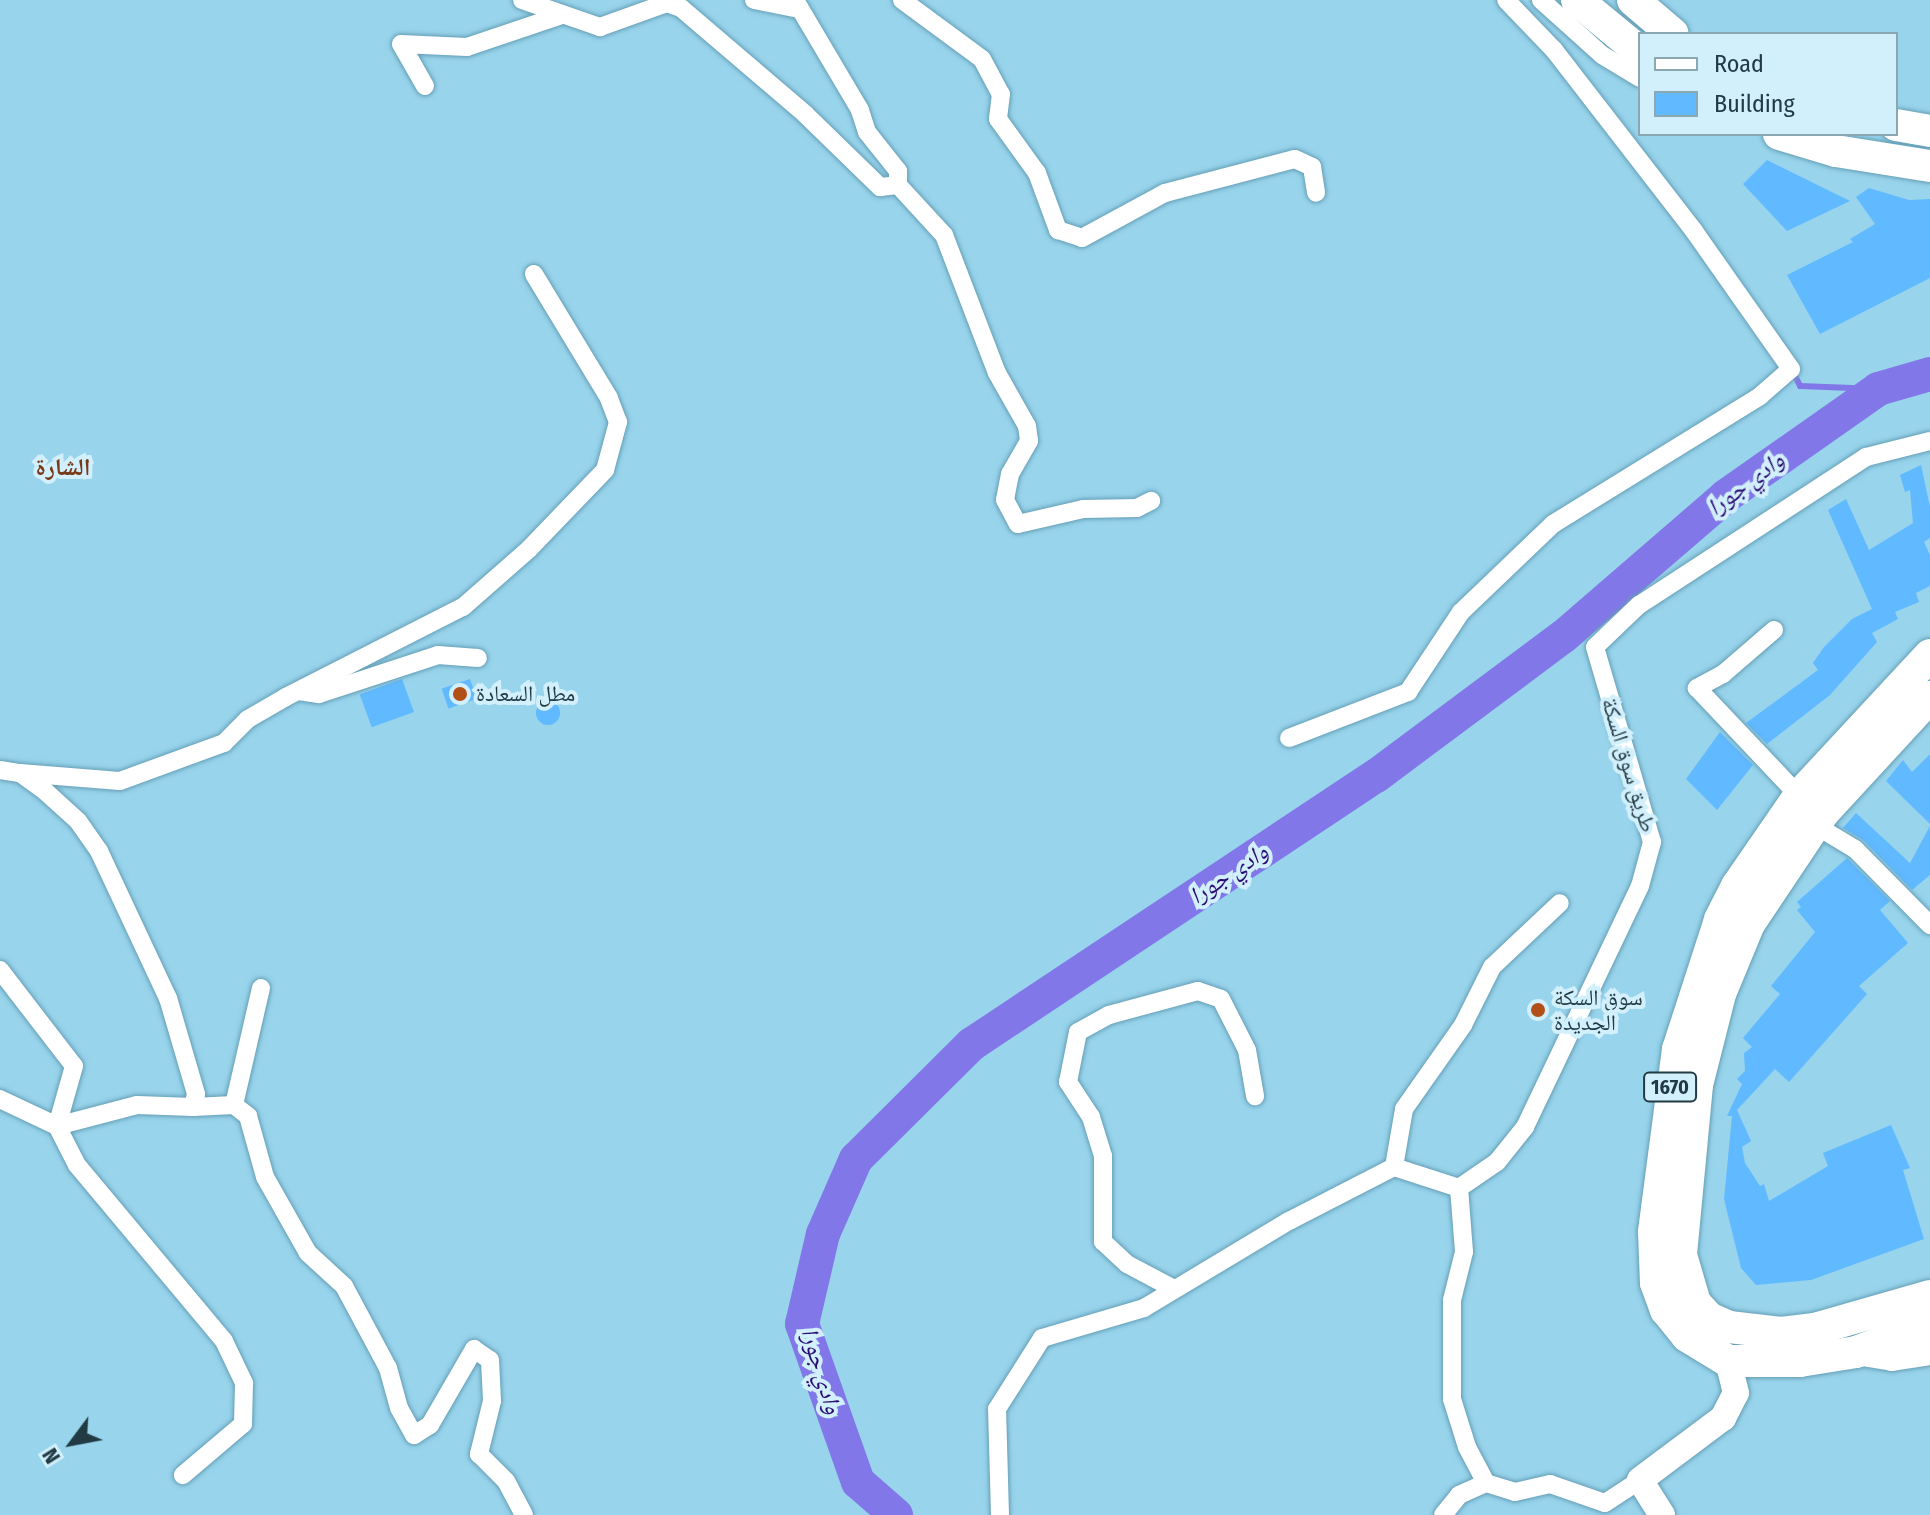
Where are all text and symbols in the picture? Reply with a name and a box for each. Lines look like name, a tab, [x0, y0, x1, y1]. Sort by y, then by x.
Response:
legend	[1638, 32, 1898, 136]
text: Road	[1714, 50, 1764, 78]
text: Building	[1714, 90, 1795, 118]
water label: وادي جورا	[1702, 446, 1790, 522]
district label: الشارة	[36, 454, 90, 482]
place label: مطل السعادة	[476, 681, 575, 707]
marker: مطل السعادة	[451, 685, 469, 703]
street label: طريق سوق السكة	[1596, 695, 1662, 835]
water label: وادي جورا	[1184, 837, 1274, 911]
place label: سوق السكة الجديدة	[1554, 984, 1643, 1036]
marker: سوق السكة الجديدة	[1529, 1001, 1547, 1019]
road number: 1670	[1642, 1071, 1698, 1103]
water label: وادي جورا	[794, 1324, 848, 1418]
north arrow	[32, 1403, 112, 1483]
text: N	[36, 1443, 66, 1469]

